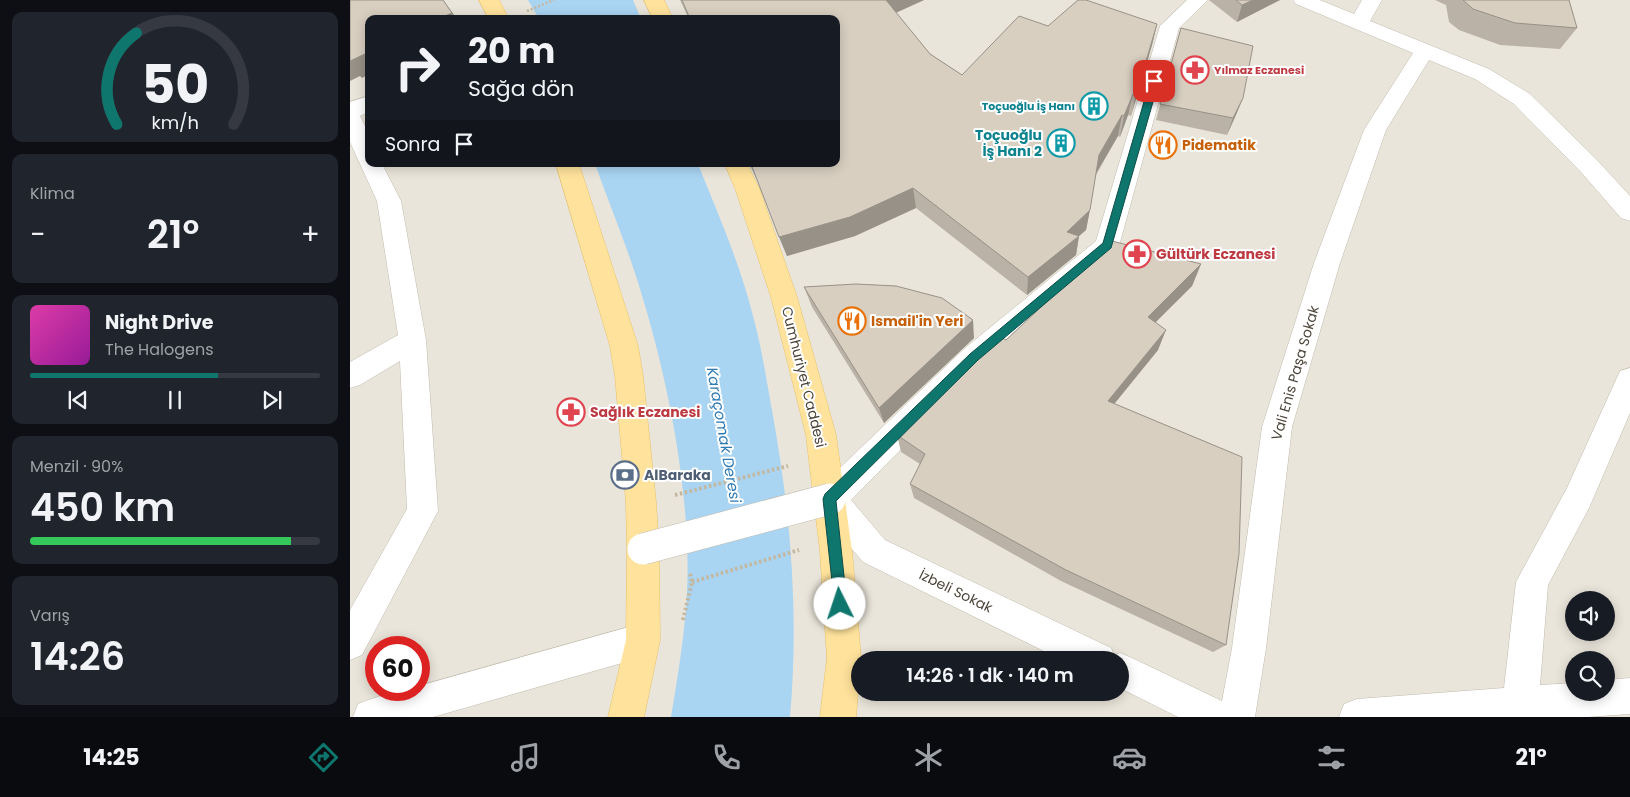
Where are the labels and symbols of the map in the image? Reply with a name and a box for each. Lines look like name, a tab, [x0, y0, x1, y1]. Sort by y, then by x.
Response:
pharmacy icon: Yılmaz Eczanesi	[1180, 55, 1210, 85]
pin	[1133, 60, 1175, 102]
place label: Yılmaz Eczanesi	[1214, 62, 1304, 78]
building icon: Toçuoğlu İş Hanı	[1079, 91, 1109, 121]
place label: Toçuoğlu İş Hanı	[982, 98, 1075, 114]
place label: Toçuoğlu İş Hanı 2	[975, 125, 1042, 161]
building icon: Toçuoğlu İş Hanı 2	[1046, 128, 1076, 158]
restaurant icon: Pidematik	[1148, 130, 1178, 160]
place label: Pidematik	[1182, 135, 1256, 155]
pharmacy icon: Gültürk Eczanesi	[1122, 239, 1152, 269]
place label: Gültürk Eczanesi	[1156, 244, 1275, 264]
street label: Vali Enis Paşa Sokak	[1266, 303, 1324, 443]
street label: Cumhuriyet Caddesi	[777, 304, 831, 450]
restaurant icon: Ismail'in Yeri	[837, 306, 867, 336]
place label: Ismail'in Yeri	[871, 311, 963, 331]
water label: Karaçomak Deresi	[702, 365, 746, 505]
pharmacy icon: Sağlık Eczanesi	[556, 397, 586, 427]
place label: Sağlık Eczanesi	[590, 402, 700, 422]
bank icon: AlBaraka	[610, 460, 640, 490]
place label: AlBaraka	[644, 465, 711, 485]
street label: İzbeli Sokak	[916, 565, 997, 618]
position arrow	[813, 577, 865, 629]
speed limit sign: 60	[365, 636, 430, 701]

